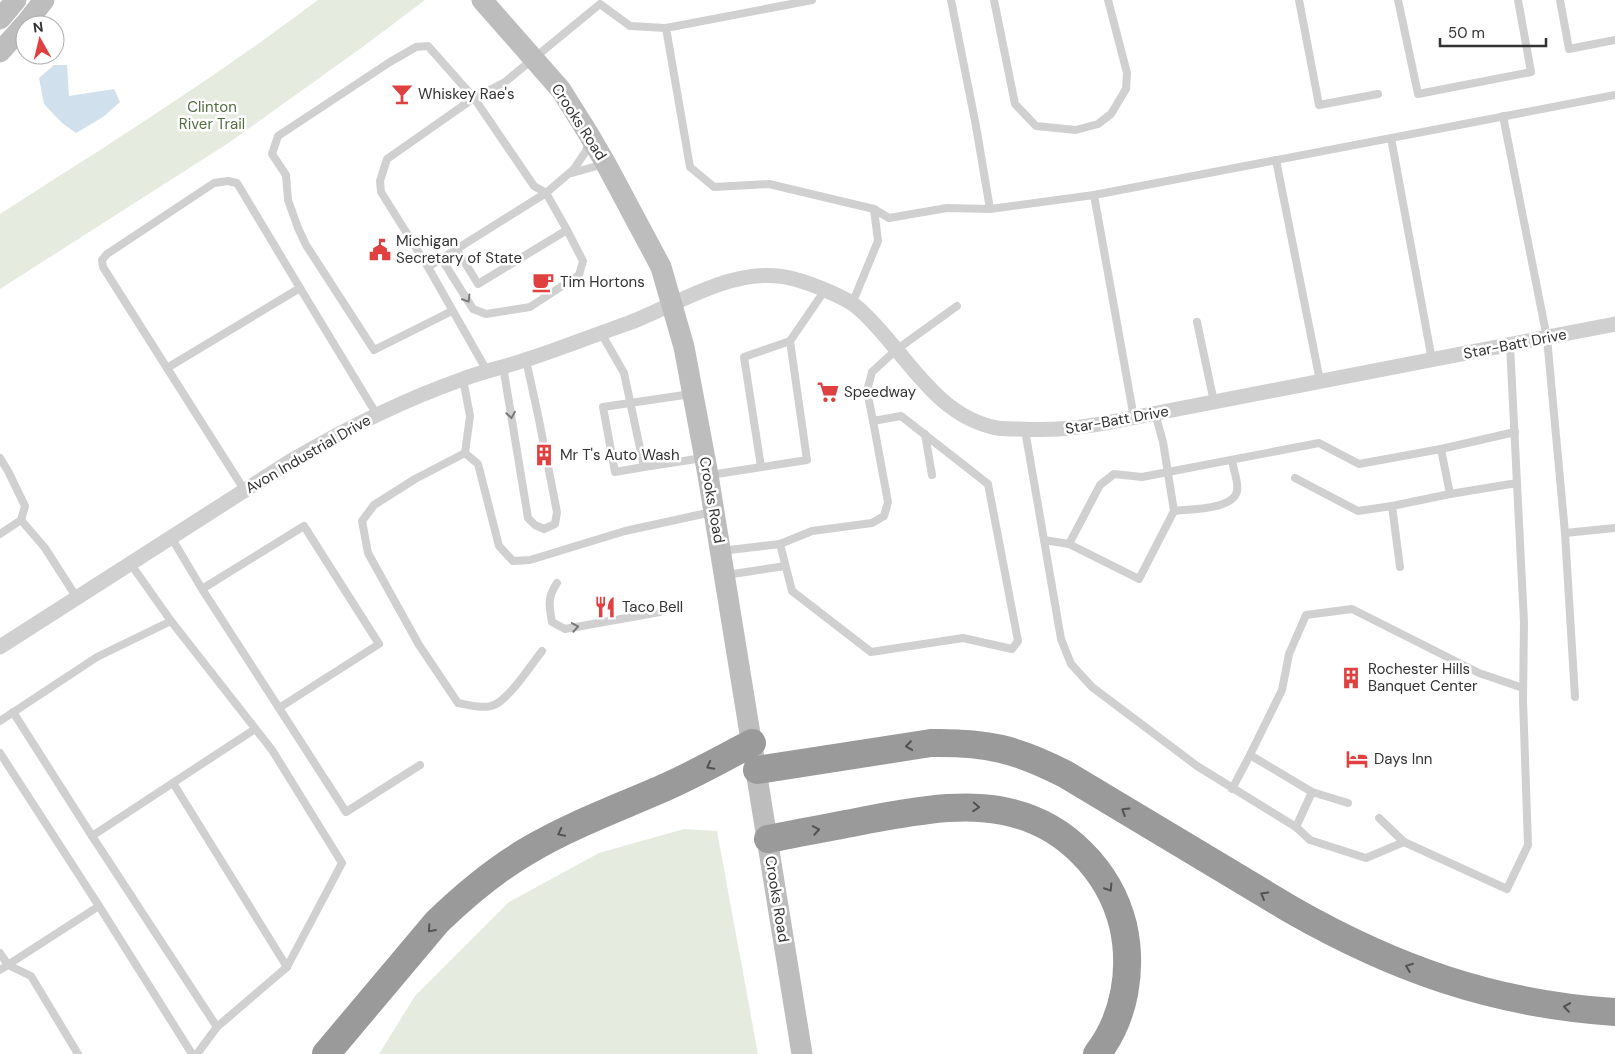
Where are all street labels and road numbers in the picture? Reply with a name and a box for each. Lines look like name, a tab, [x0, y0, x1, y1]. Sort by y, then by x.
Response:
street label: Crooks Road	[547, 80, 611, 164]
street label: Star-Batt Drive	[1462, 324, 1568, 364]
street label: Star-Batt Drive	[1064, 401, 1170, 439]
street label: Avon Industrial Drive	[242, 410, 374, 498]
street label: Crooks Road	[695, 455, 729, 545]
street label: Crooks Road	[760, 854, 794, 944]

